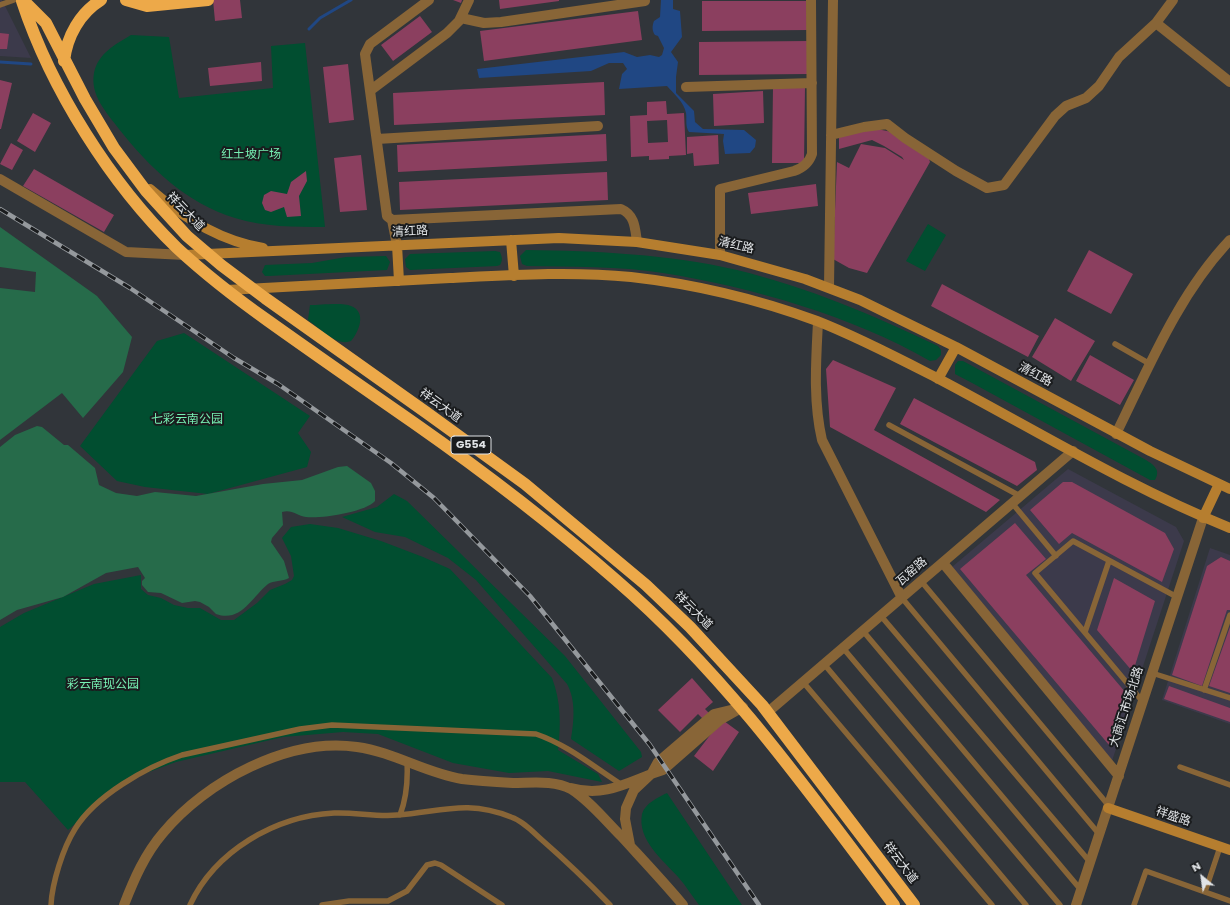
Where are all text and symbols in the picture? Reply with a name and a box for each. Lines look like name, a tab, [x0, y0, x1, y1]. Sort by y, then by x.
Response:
park label: 红土坡广场	[221, 148, 281, 162]
street label: 祥云大道	[163, 190, 207, 234]
street label: 清红路	[392, 224, 428, 240]
street label: 清红路	[717, 235, 755, 257]
street label: 清红路	[1016, 360, 1054, 390]
street label: 祥云大道	[416, 386, 464, 426]
park label: 七彩云南公园	[151, 413, 223, 427]
road number: G554	[451, 436, 491, 454]
street label: 瓦窑路	[894, 555, 930, 589]
street label: 祥云大道	[671, 589, 715, 633]
street label: 大商汇市场北路	[1107, 665, 1147, 749]
park label: 彩云南现公园	[67, 678, 139, 692]
street label: 祥盛路	[1154, 804, 1192, 830]
street label: 祥云大道	[880, 839, 920, 887]
north arrow	[1182, 857, 1222, 897]
text: N	[1189, 858, 1204, 876]

